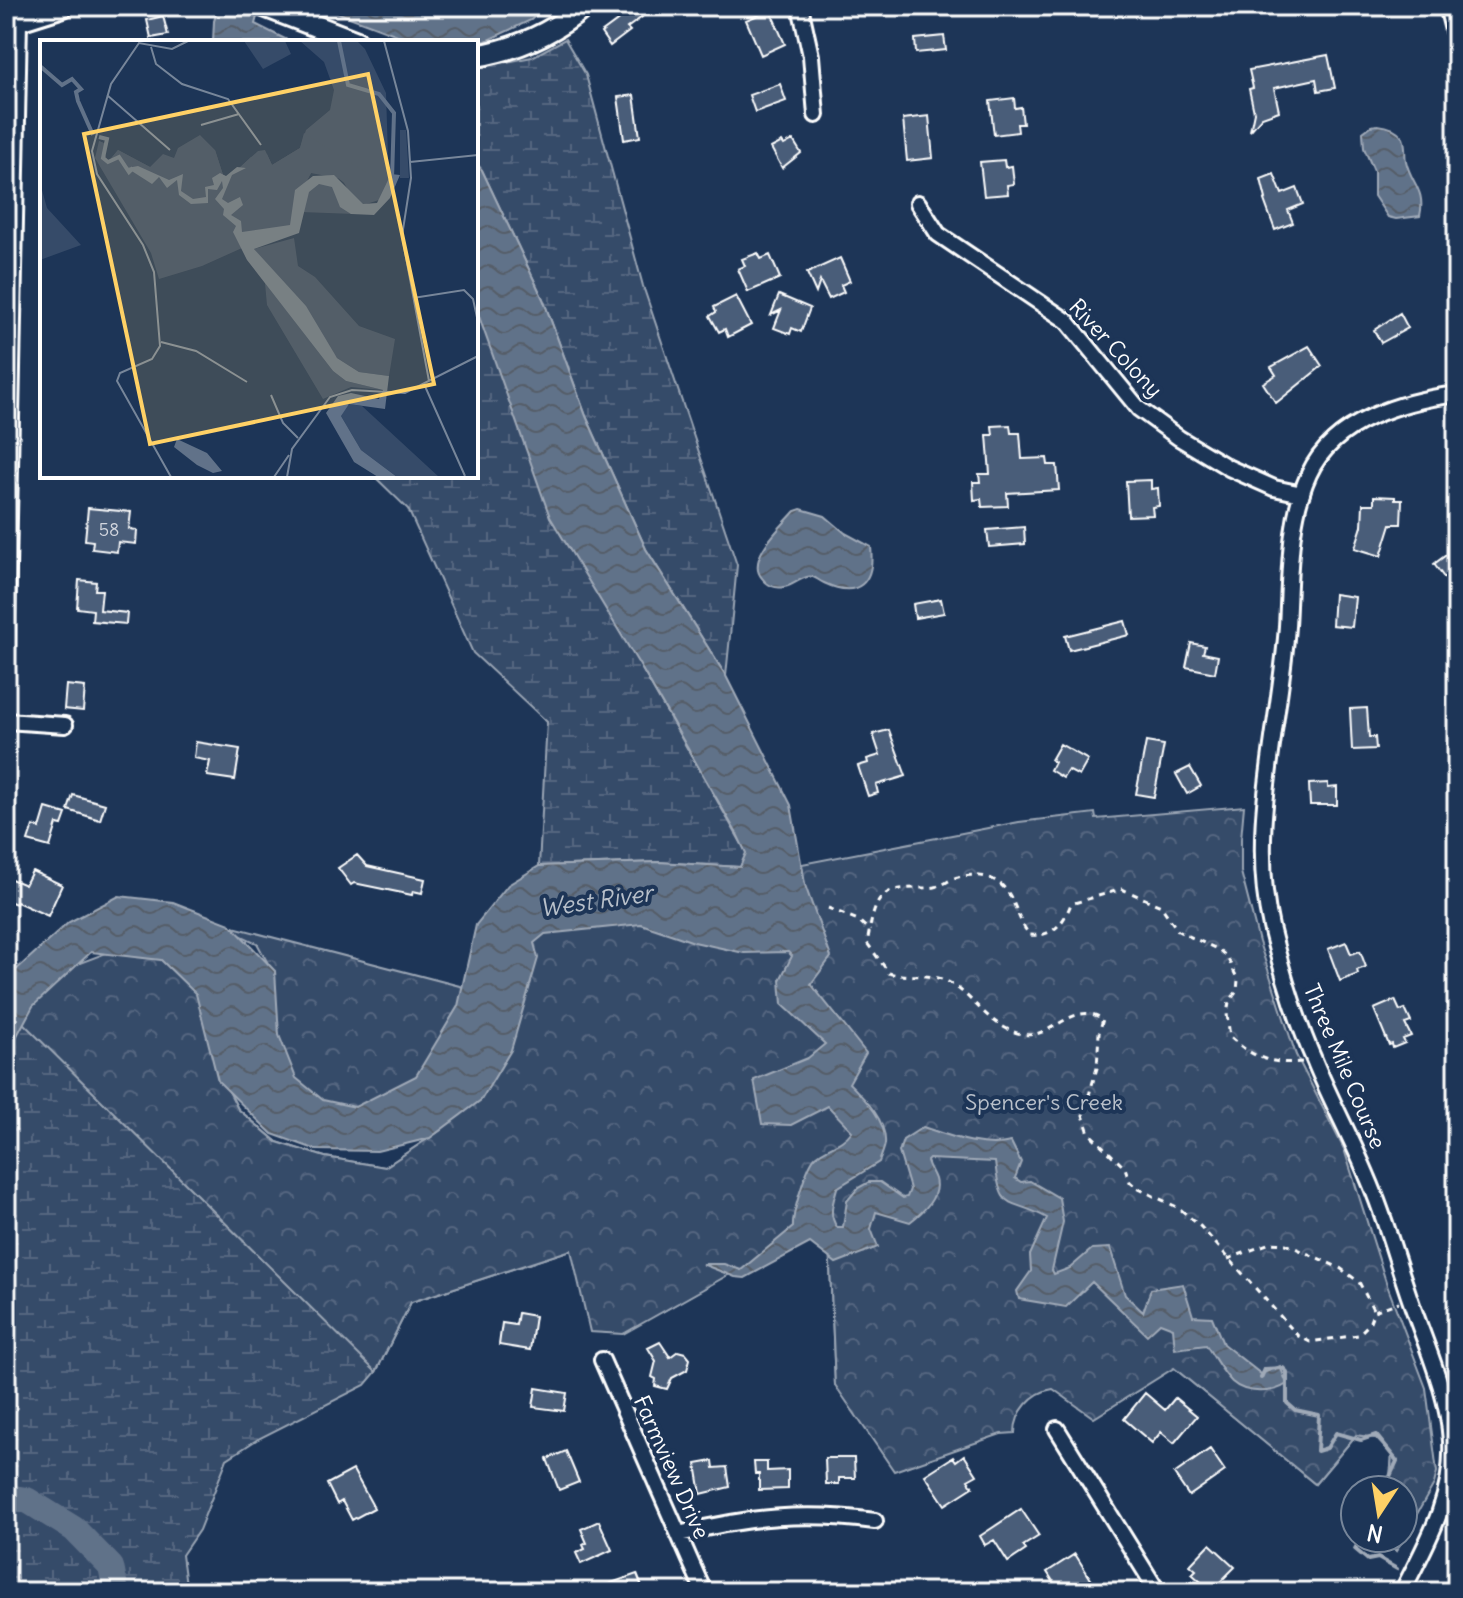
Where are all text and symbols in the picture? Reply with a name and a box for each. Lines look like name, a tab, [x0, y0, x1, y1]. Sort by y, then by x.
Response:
inset map	[40, 40, 478, 478]
street label: River Colony	[1063, 293, 1169, 403]
house number: 58	[99, 518, 119, 541]
water label: West River	[538, 877, 658, 923]
street label: Three Mile Course	[1298, 979, 1392, 1153]
park label: Spencer's Creek	[965, 1088, 1123, 1116]
street label: Farmview Drive	[628, 1391, 716, 1543]
north arrow	[1339, 1474, 1419, 1554]
text: N	[1364, 1518, 1385, 1549]

